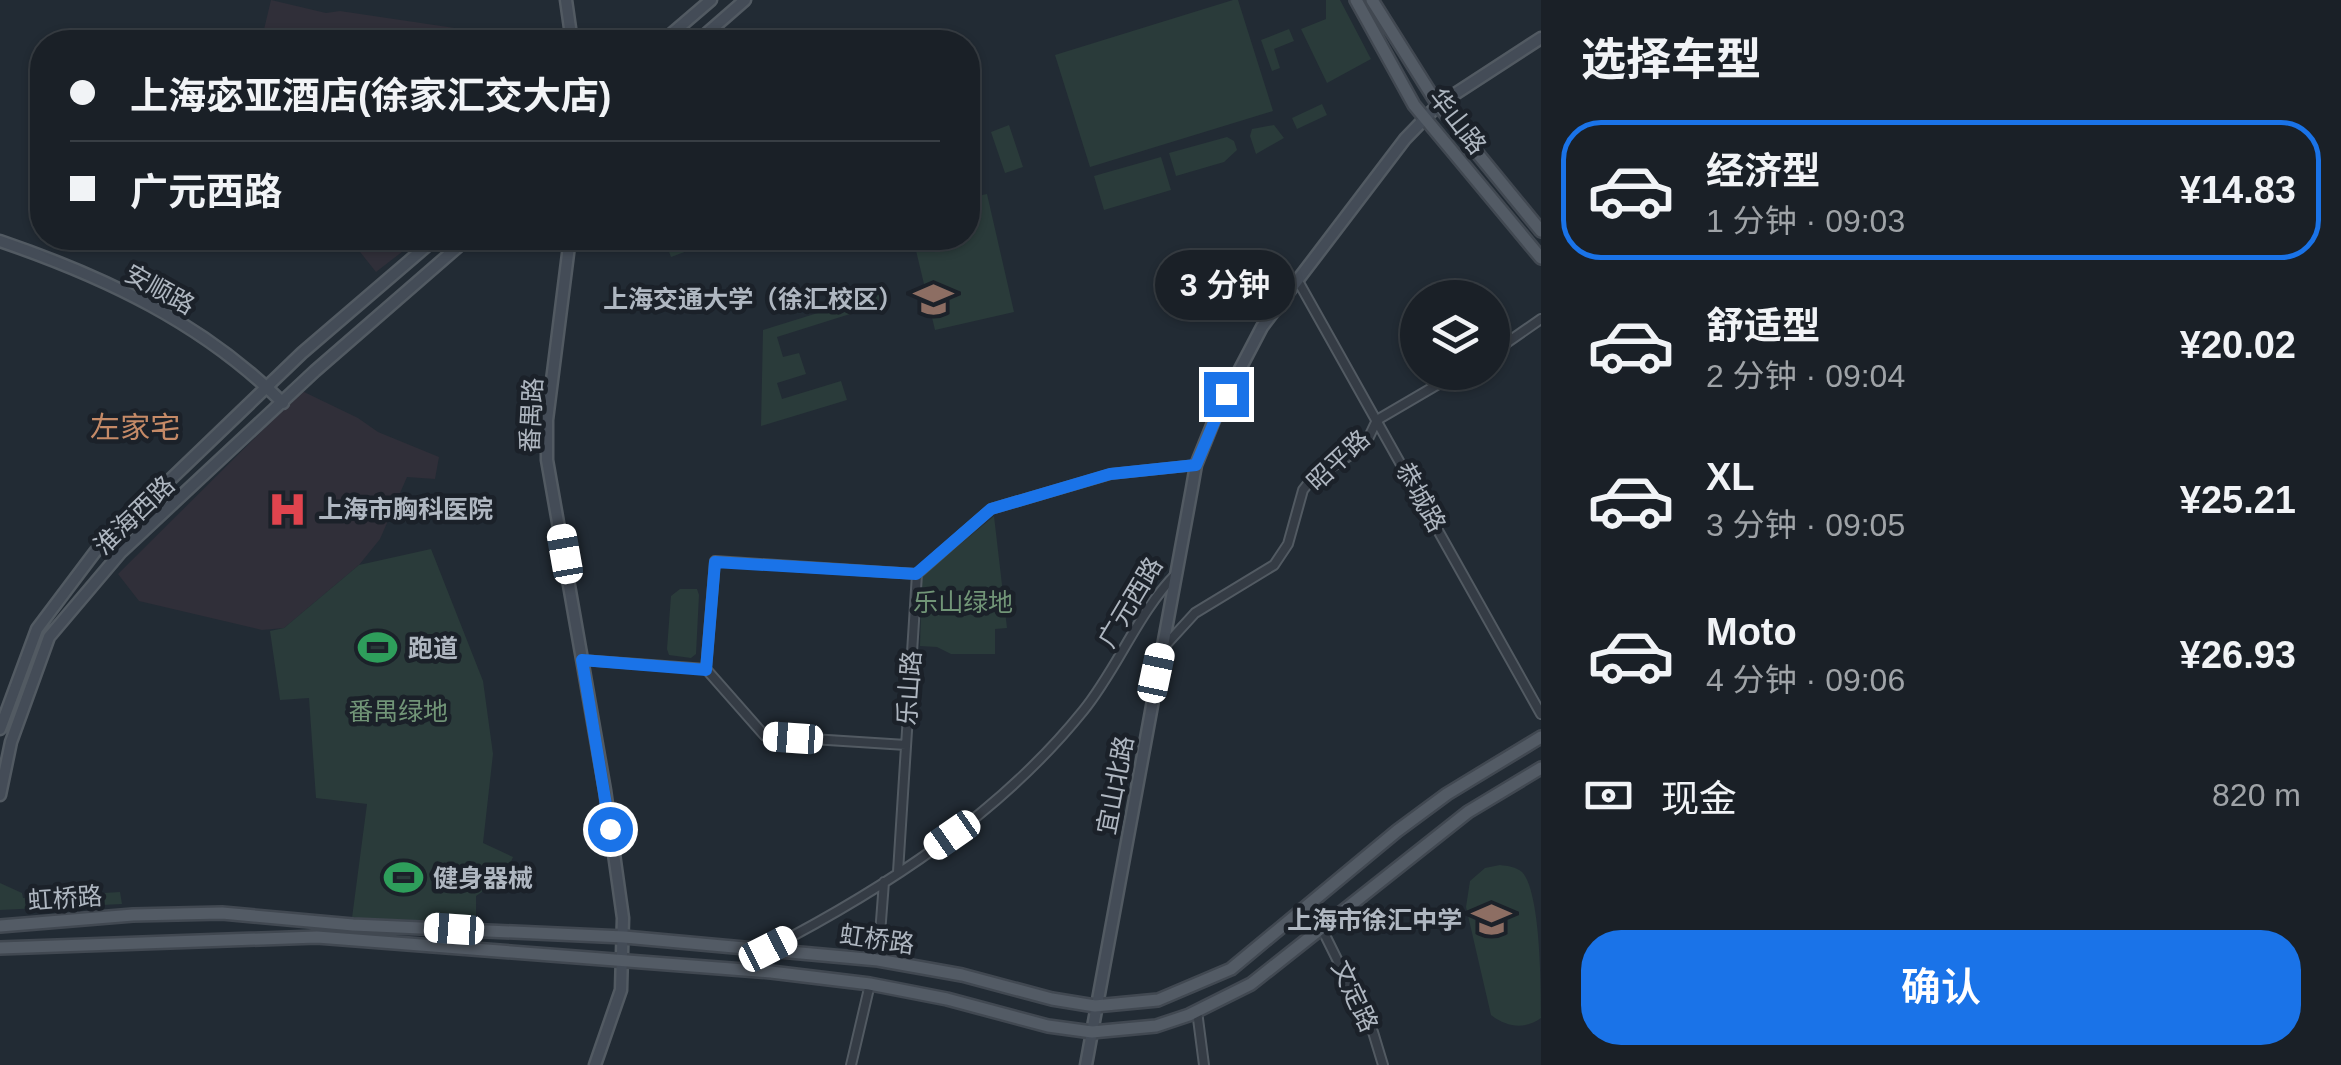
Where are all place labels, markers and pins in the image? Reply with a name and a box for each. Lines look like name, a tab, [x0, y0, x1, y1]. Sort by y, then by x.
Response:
school or university icon: 上海交通大学（徐汇校区）	[912, 278, 954, 320]
place label: 上海交通大学（徐汇校区）	[603, 285, 903, 313]
hospital icon: 上海市胸科医院	[267, 488, 309, 530]
place label: 上海市胸科医院	[318, 495, 493, 523]
sports icon: 跑道	[357, 627, 399, 669]
place label: 跑道	[408, 634, 458, 662]
sports icon: 健身器械	[382, 857, 424, 899]
place label: 健身器械	[433, 864, 533, 892]
school or university icon: 上海市徐汇中学	[1471, 899, 1513, 941]
place label: 上海市徐汇中学	[1287, 906, 1462, 934]

